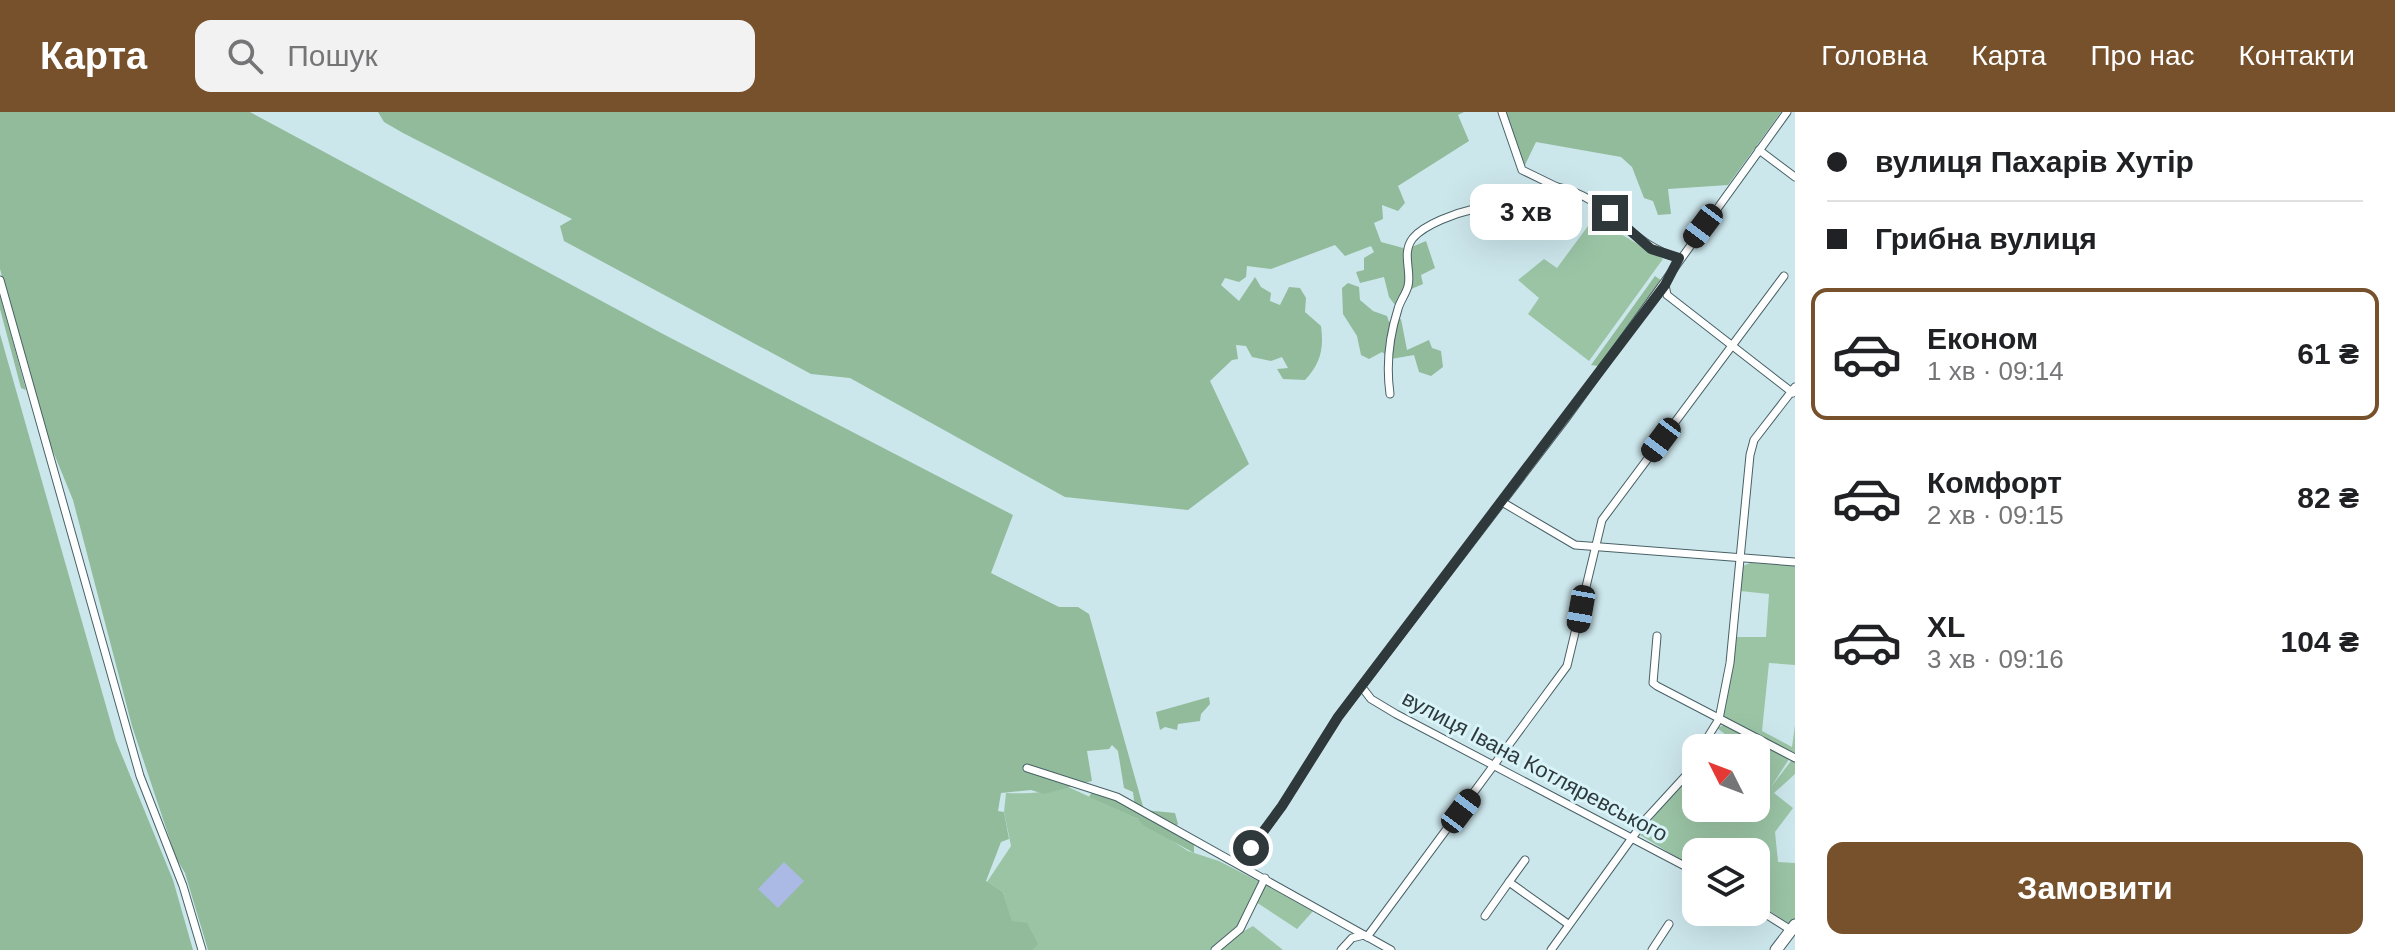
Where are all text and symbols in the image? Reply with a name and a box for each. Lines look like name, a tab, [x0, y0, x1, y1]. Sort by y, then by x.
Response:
search box	[195, 20, 755, 92]
icon: search	[223, 34, 267, 78]
text: Карта	[40, 35, 147, 77]
text: Пошук	[287, 39, 378, 72]
text: Головна	[1821, 40, 1928, 71]
text: Карта	[1972, 40, 2046, 71]
text: Про нас	[2090, 40, 2195, 71]
text: Контакти	[2239, 40, 2355, 71]
text: вулиця Пахарів Хутір	[1875, 145, 2194, 178]
callout: 3 хв	[1470, 185, 1582, 241]
route end	[1592, 195, 1628, 231]
text: 3 хв	[1500, 197, 1552, 227]
car	[1679, 200, 1727, 252]
text: Грибна вулиця	[1875, 222, 2097, 255]
icon: car	[1831, 318, 1903, 390]
text: Економ	[1927, 322, 2038, 355]
text: 61 ₴	[2297, 337, 2359, 370]
text: 1 хв · 09:14	[1927, 356, 2064, 386]
car	[1637, 414, 1685, 466]
icon: car	[1831, 462, 1903, 534]
text: Комфорт	[1927, 466, 2062, 499]
text: 82 ₴	[2297, 481, 2359, 514]
text: 2 хв · 09:15	[1927, 500, 2064, 530]
car	[1565, 583, 1597, 635]
icon: car	[1831, 606, 1903, 678]
text: XL	[1927, 610, 1965, 643]
text: 104 ₴	[2281, 625, 2359, 658]
text: 3 хв · 09:16	[1927, 644, 2064, 674]
street label: вулиця Івана Котляревського	[1398, 685, 1672, 847]
north arrow	[1682, 734, 1770, 822]
map controls	[1682, 734, 1770, 926]
car	[1437, 785, 1485, 837]
route start	[1233, 830, 1269, 866]
button: layers	[1682, 838, 1770, 926]
button: Замовити	[1827, 842, 2363, 934]

